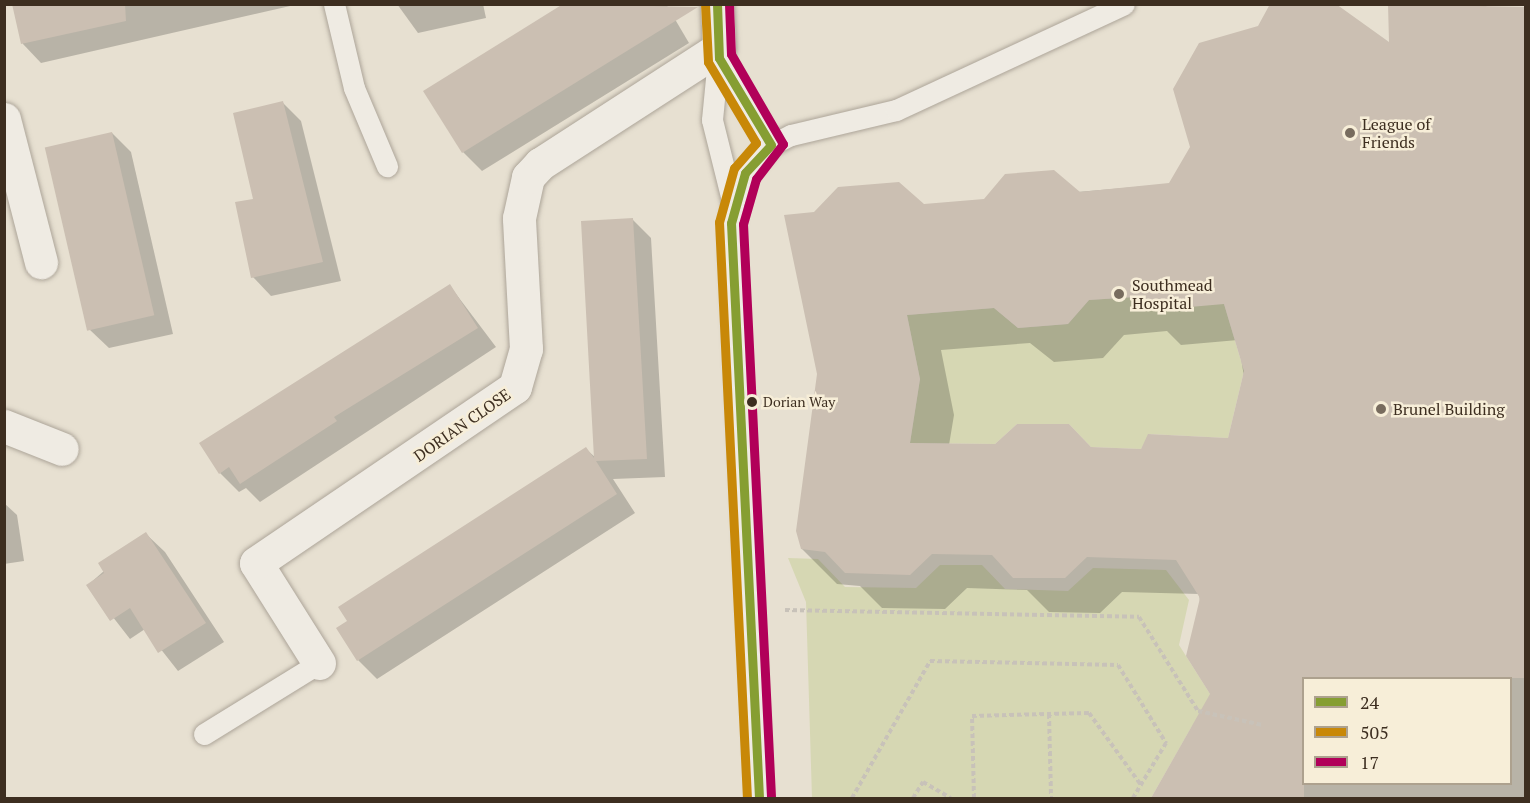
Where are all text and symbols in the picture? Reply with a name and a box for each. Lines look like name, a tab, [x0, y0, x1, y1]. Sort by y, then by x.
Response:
place label: League of Friends	[1362, 114, 1431, 152]
marker: League of Friends	[1343, 126, 1357, 140]
place label: Southmead Hospital	[1132, 275, 1213, 313]
marker: Southmead Hospital	[1110, 285, 1128, 303]
street label: DORIAN CLOSE	[410, 384, 514, 466]
place label: Dorian Way	[763, 394, 835, 410]
marker: Dorian Way	[746, 396, 758, 408]
place label: Brunel Building	[1393, 399, 1505, 419]
marker: Brunel Building	[1374, 402, 1388, 416]
legend	[1302, 677, 1512, 785]
text: 24	[1360, 690, 1379, 714]
text: 505	[1360, 720, 1389, 744]
text: 17	[1360, 750, 1379, 774]

